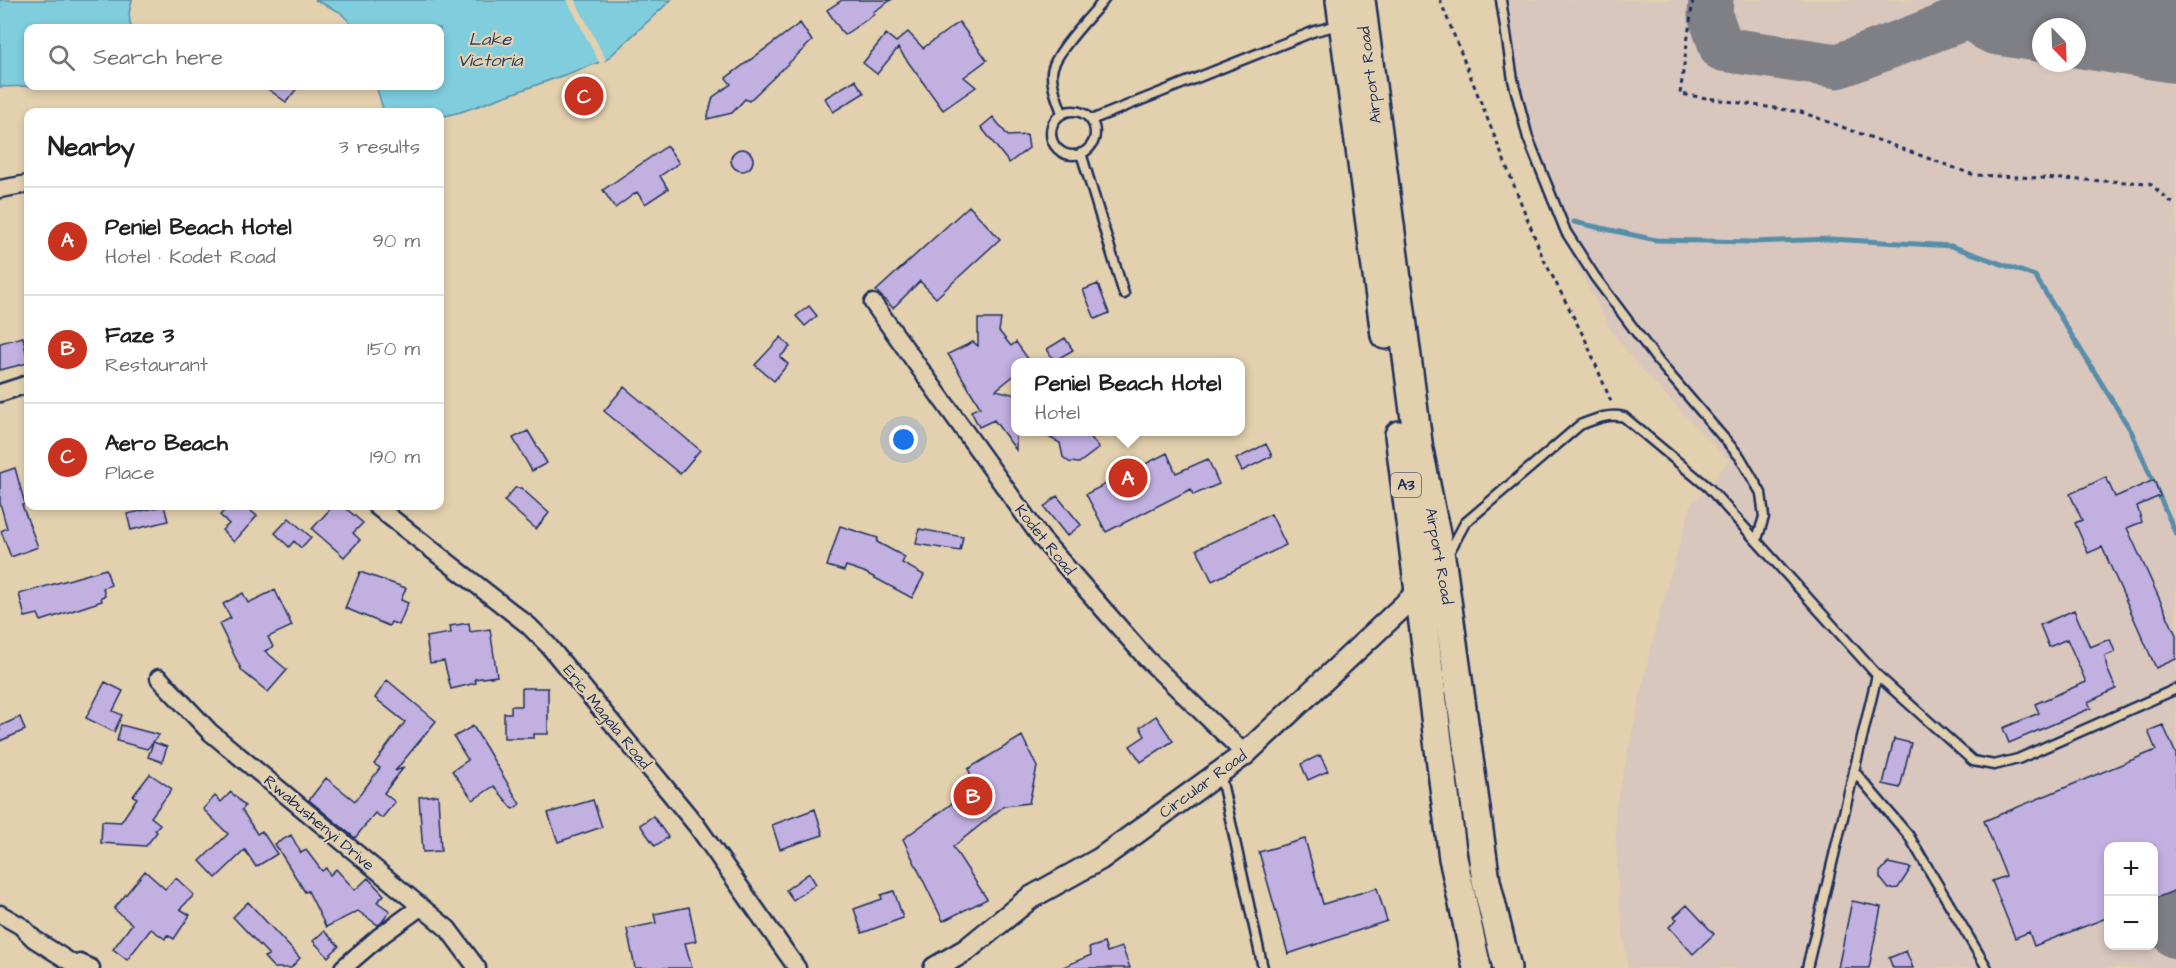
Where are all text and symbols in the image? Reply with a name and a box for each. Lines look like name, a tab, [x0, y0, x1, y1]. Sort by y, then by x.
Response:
north arrow	[2032, 18, 2086, 72]
search box	[24, 24, 444, 90]
street label: Airport Road	[1353, 25, 1387, 125]
water label: Lake Victoria	[458, 27, 523, 73]
icon: search	[45, 41, 78, 74]
text: Search here	[93, 42, 223, 73]
pin: C	[564, 74, 604, 118]
text: Nearby	[48, 129, 135, 165]
text: 3 results	[338, 133, 420, 161]
text: Peniel Beach Hotel	[105, 212, 292, 243]
text: A	[61, 227, 74, 255]
text: 90 m	[372, 227, 420, 255]
text: Hotel · Kodet Road	[105, 243, 276, 271]
text: Faze 3	[105, 320, 174, 351]
text: B	[60, 335, 75, 363]
text: 150 m	[367, 335, 420, 363]
text: Restaurant	[105, 351, 208, 379]
popup	[1011, 358, 1245, 436]
text: Peniel Beach Hotel	[1035, 368, 1221, 399]
text: Hotel	[1035, 399, 1080, 427]
your location	[889, 425, 918, 454]
text: Aero Beach	[105, 428, 228, 459]
text: C	[60, 443, 75, 471]
text: 190 m	[370, 443, 420, 471]
pin: A	[1108, 456, 1148, 500]
text: Place	[105, 459, 155, 487]
road number: A3	[1391, 473, 1421, 497]
street label: Kodet Road	[1010, 500, 1080, 580]
street label: Airport Road	[1420, 506, 1458, 606]
street label: Eric Magala Road	[557, 660, 656, 775]
street label: Circular Road	[1155, 745, 1251, 823]
street label: Rwabushenyi Drive	[258, 770, 379, 877]
pin: B	[954, 774, 992, 818]
map controls	[2104, 842, 2158, 950]
button: +	[2104, 842, 2158, 896]
button: −	[2104, 896, 2158, 950]

